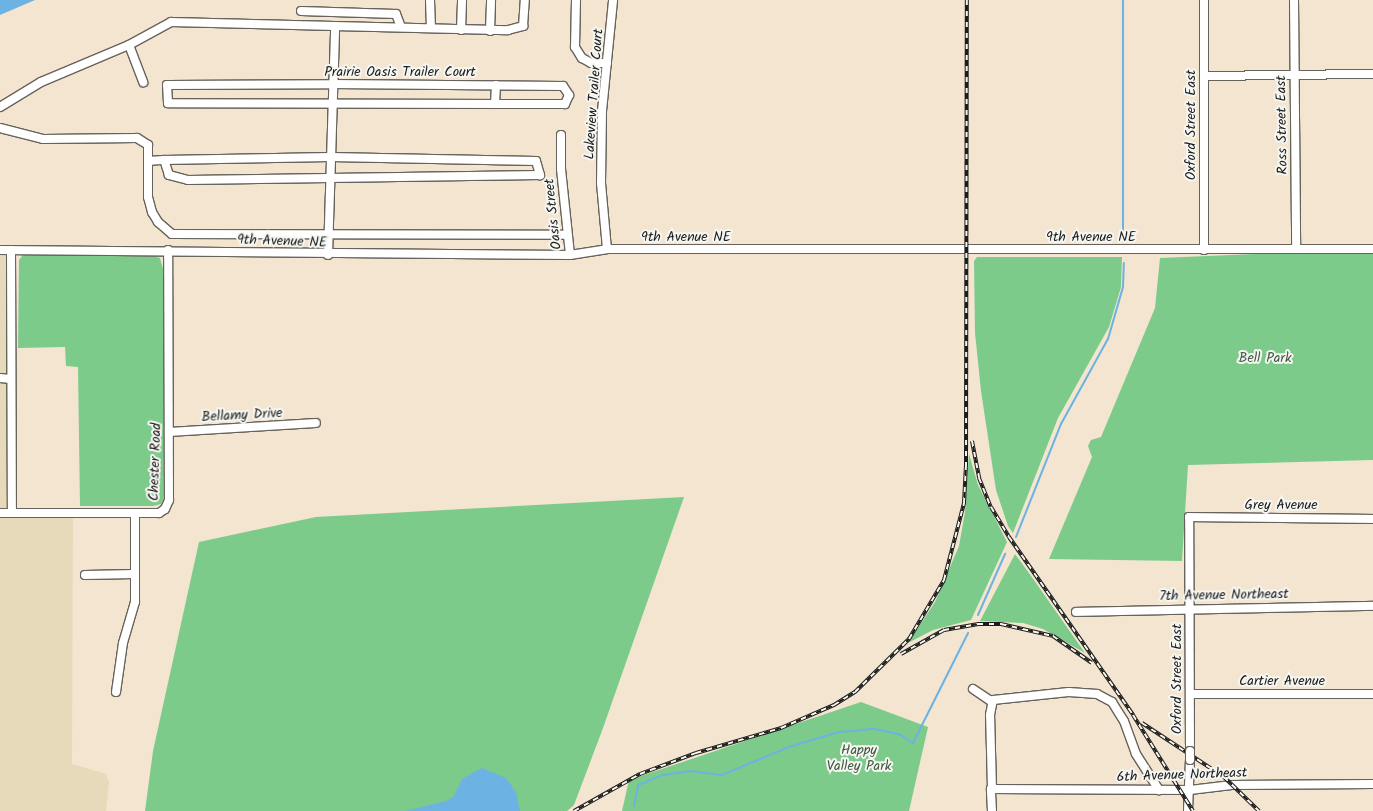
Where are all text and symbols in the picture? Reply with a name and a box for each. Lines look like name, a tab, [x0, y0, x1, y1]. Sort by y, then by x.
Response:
street label: Lakeview Trailer Court	[581, 28, 607, 160]
street label: Prairie Oasis Trailer Court	[324, 64, 476, 80]
street label: Oxford Street East	[1183, 70, 1199, 180]
street label: Ross Street East	[1273, 75, 1291, 175]
street label: Oasis Street	[541, 178, 565, 250]
street label: 9th Avenue NE	[641, 229, 731, 245]
street label: 9th Avenue NE	[1046, 229, 1136, 245]
street label: 9th Avenue NE	[237, 231, 327, 251]
park label: Bell Park	[1238, 350, 1292, 366]
street label: Bellamy Drive	[201, 404, 283, 426]
street label: Chester Road	[145, 423, 165, 501]
street label: Grey Avenue	[1245, 497, 1317, 513]
street label: 7th Avenue Northeast	[1159, 585, 1289, 605]
street label: Oxford Street East	[1169, 624, 1185, 734]
street label: Cartier Avenue	[1239, 673, 1325, 689]
park label: Happy Valley Park	[827, 742, 891, 774]
street label: 6th Avenue Northeast	[1116, 764, 1248, 786]

